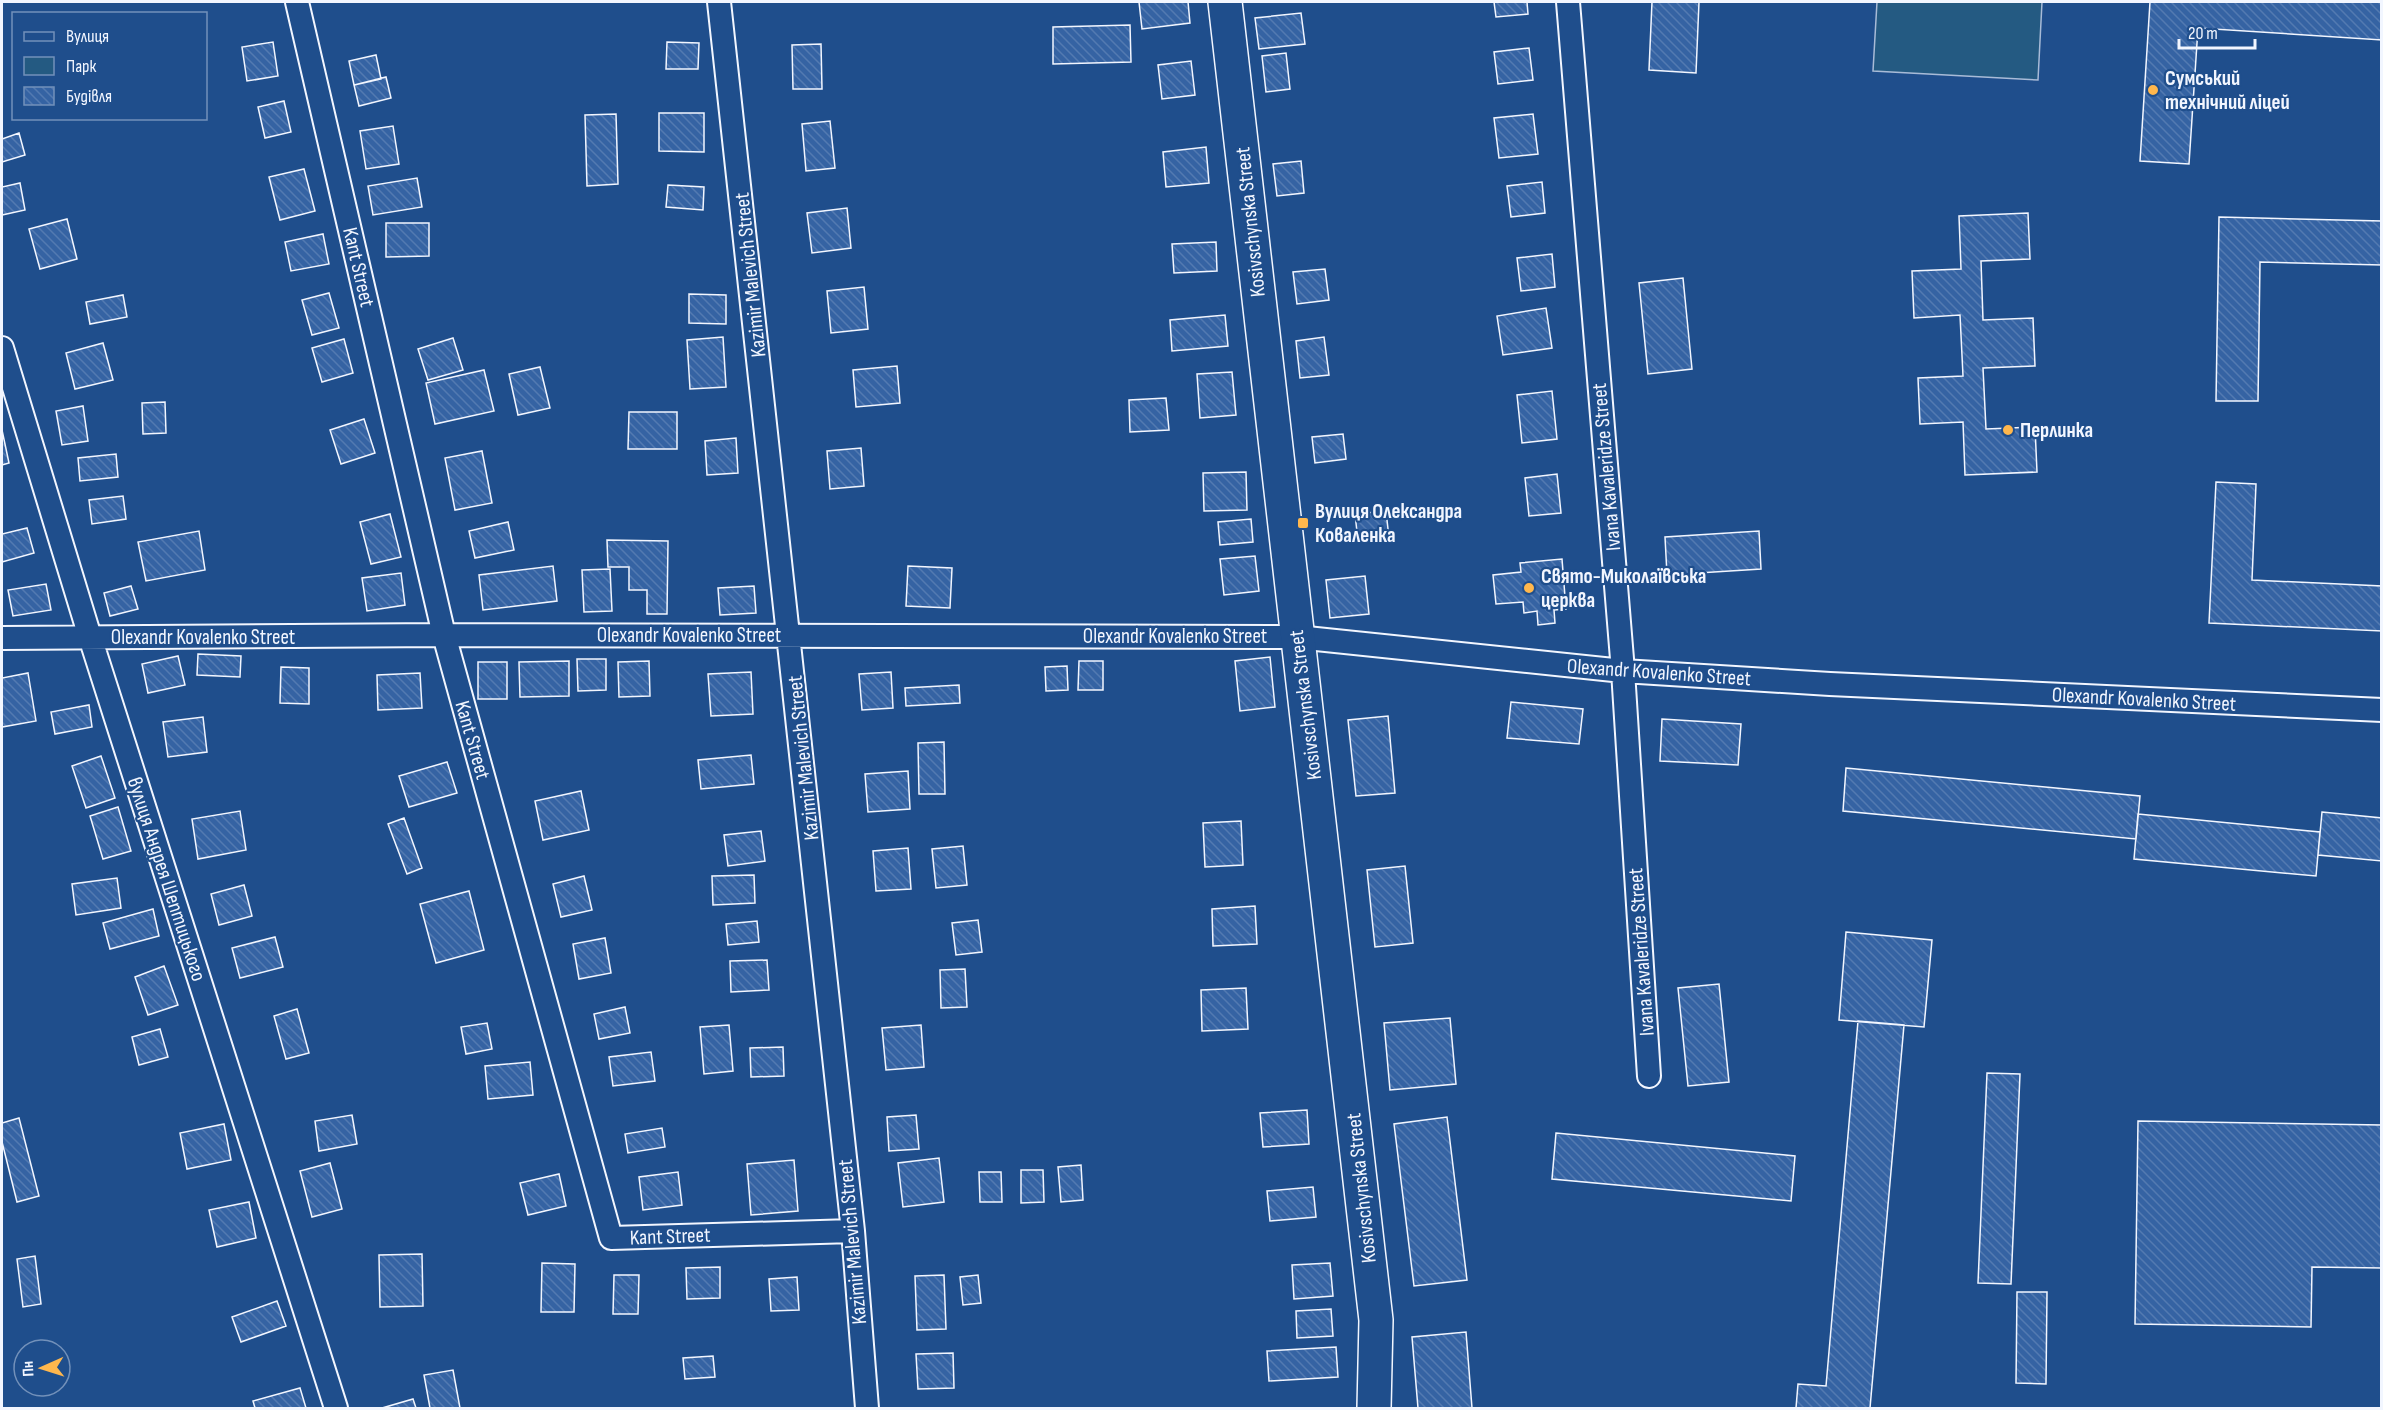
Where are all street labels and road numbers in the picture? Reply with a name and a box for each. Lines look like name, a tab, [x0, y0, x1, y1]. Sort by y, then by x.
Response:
street label: Kosivschynska Street	[1230, 146, 1271, 298]
street label: Kazimir Malevich Street	[729, 191, 772, 359]
street label: Kant Street	[337, 225, 380, 309]
street label: Ivana Kavaleridze Street	[1587, 382, 1626, 552]
street label: Olexandr Kovalenko Street	[597, 623, 781, 648]
street label: Olexandr Kovalenko Street	[1083, 624, 1267, 649]
street label: Olexandr Kovalenko Street	[111, 625, 295, 650]
street label: Kosivschynska Street	[1284, 629, 1327, 781]
street label: Olexandr Kovalenko Street	[1566, 654, 1752, 691]
street label: Kazimir Malevich Street	[782, 674, 825, 842]
street label: Olexandr Kovalenko Street	[2051, 682, 2237, 717]
street label: Kant Street	[449, 698, 496, 782]
street label: вулиця Андрея Шептицького	[122, 774, 211, 984]
street label: Ivana Kavaleridze Street	[1623, 867, 1660, 1037]
street label: Kosivschynska Street	[1341, 1112, 1382, 1264]
street label: Kazimir Malevich Street	[833, 1158, 872, 1325]
street label: Kant Street	[629, 1223, 711, 1250]

